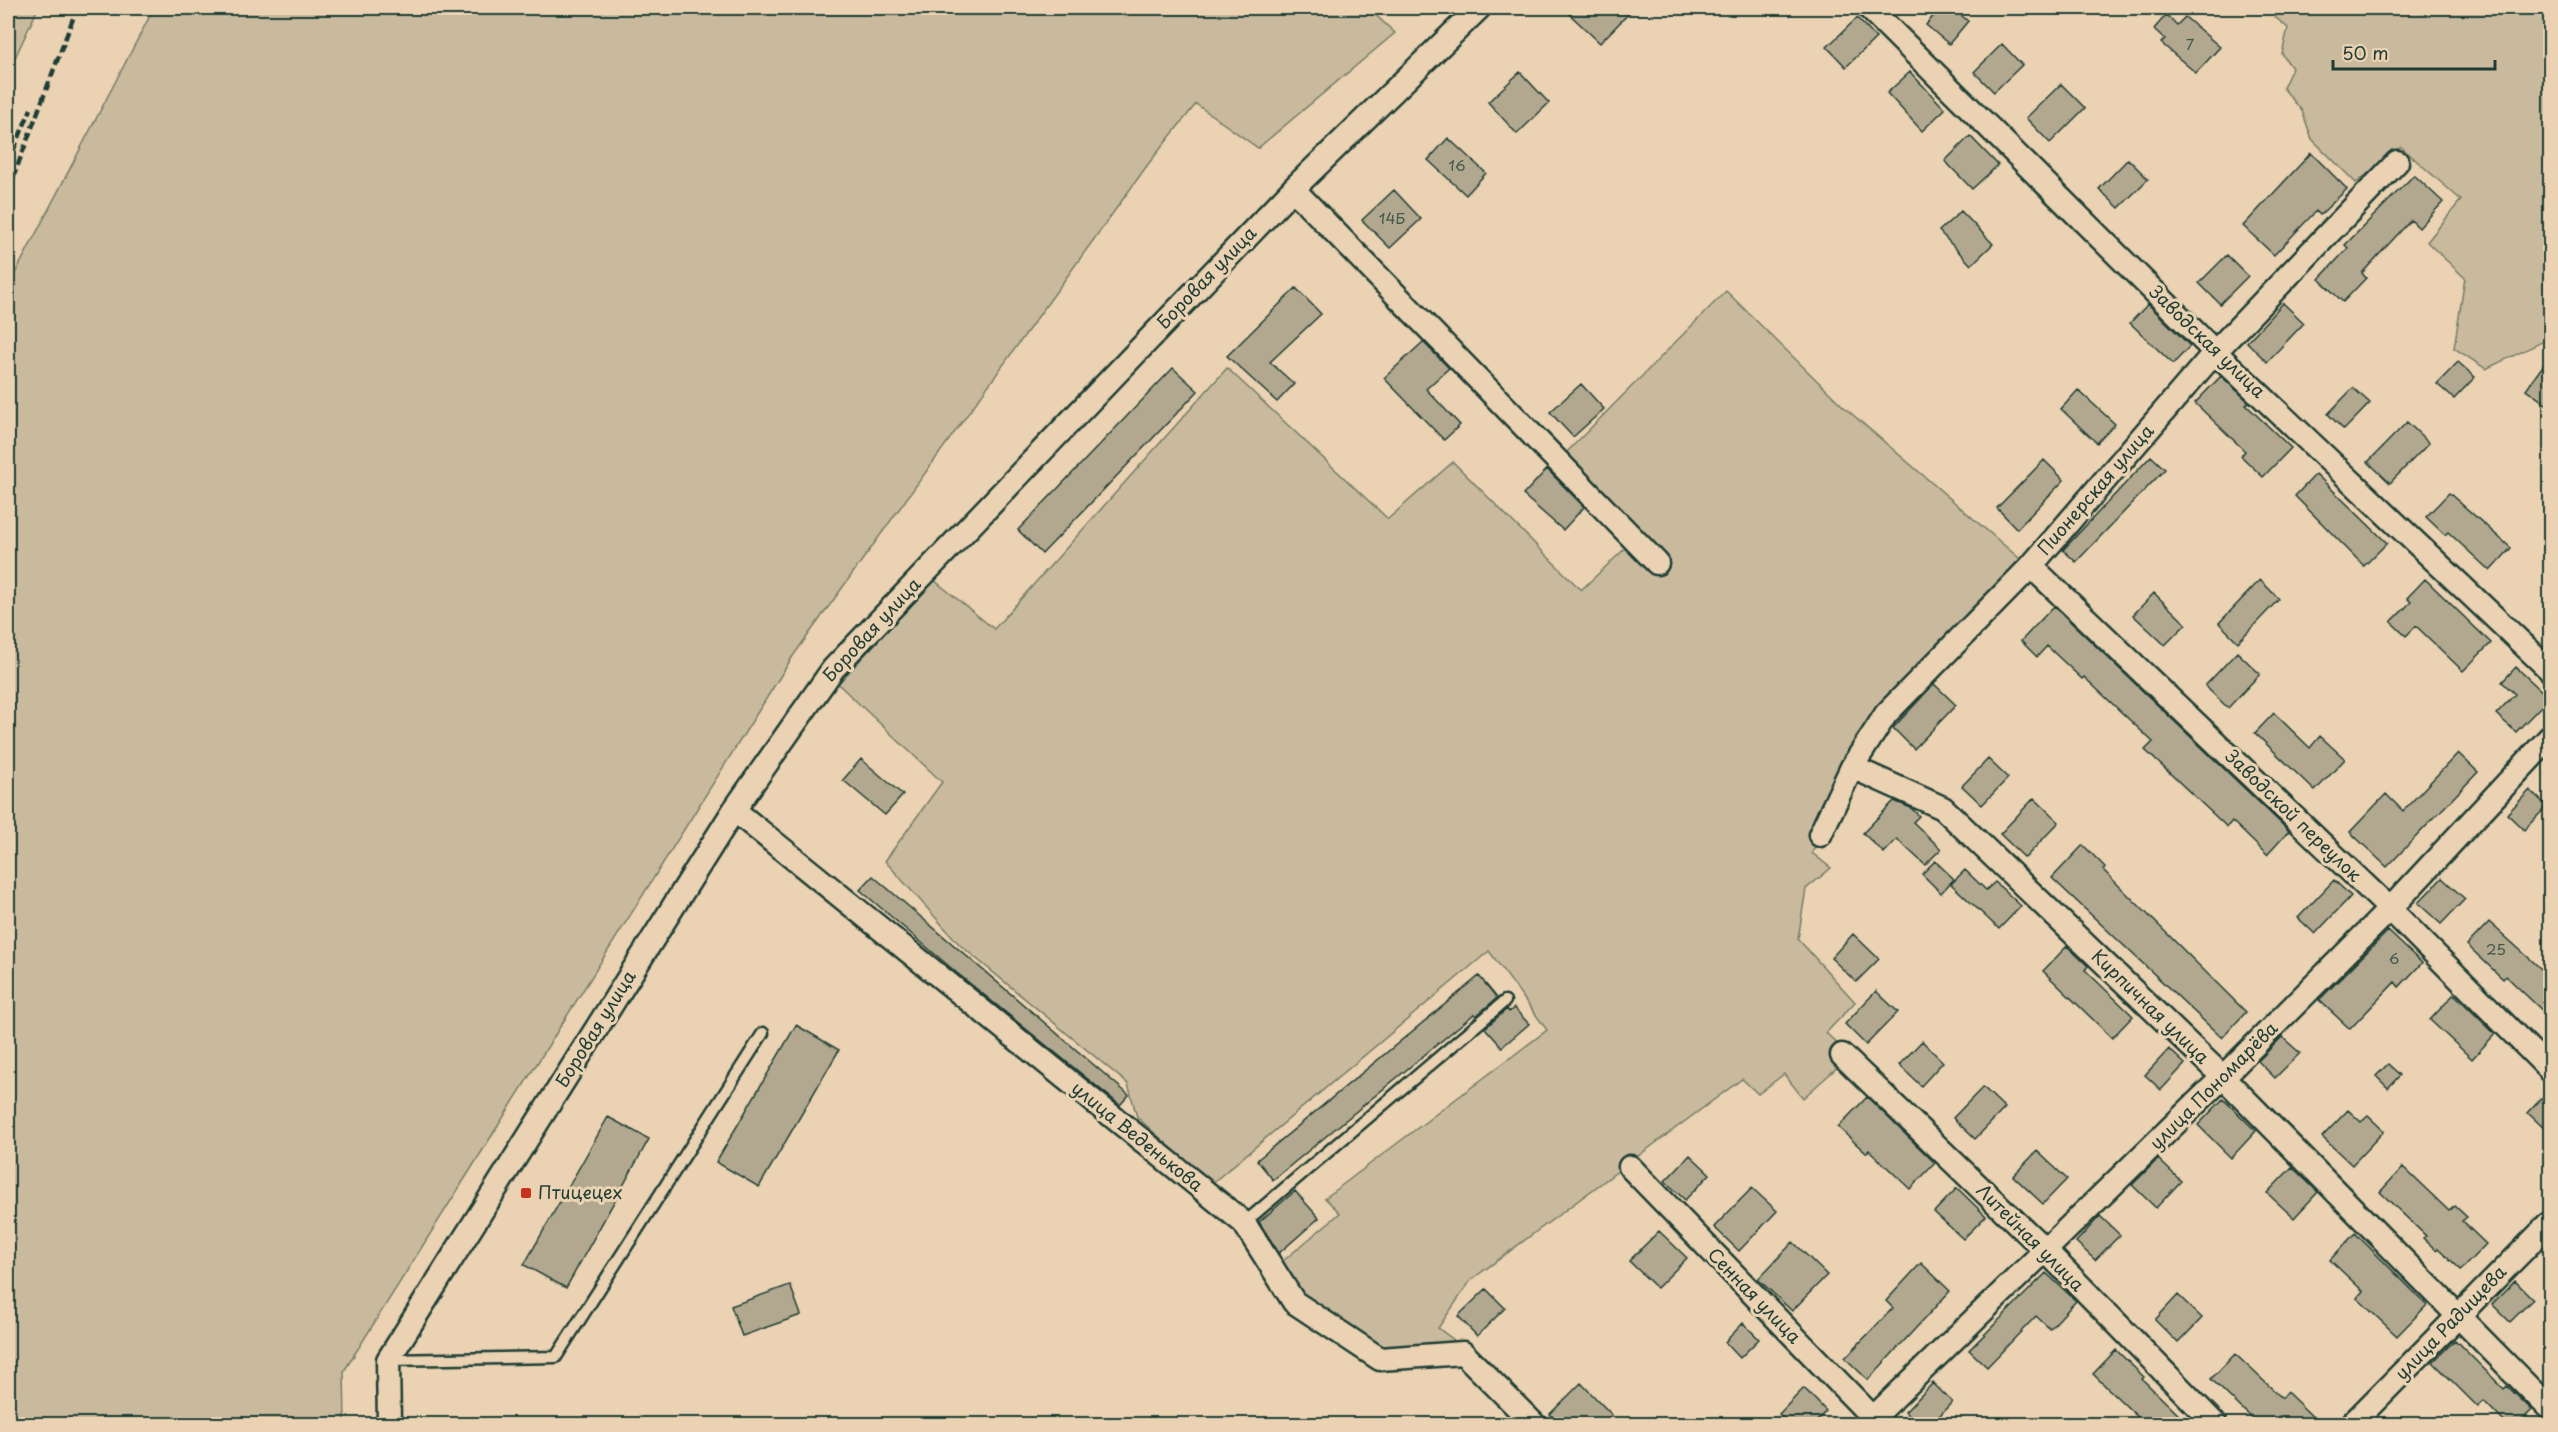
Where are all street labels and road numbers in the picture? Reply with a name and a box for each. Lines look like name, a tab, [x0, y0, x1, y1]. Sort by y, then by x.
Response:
street label: Боровая улица	[1150, 219, 1262, 334]
street label: Заводская улица	[2144, 278, 2273, 404]
street label: Пионерская улица	[2030, 417, 2160, 560]
street label: Боровая улица	[816, 570, 927, 687]
street label: Заводской переулок	[2220, 743, 2368, 887]
street label: Кирпичная улица	[2086, 942, 2217, 1070]
street label: Боровая улица	[548, 964, 642, 1092]
street label: улица Пономарёва	[2143, 1014, 2284, 1155]
street label: улица Веденькова	[1066, 1074, 1210, 1198]
street label: Литейная улица	[1971, 1177, 2092, 1297]
street label: Сенная улица	[1702, 1241, 1808, 1349]
street label: улица Радищева	[2388, 1258, 2512, 1385]

